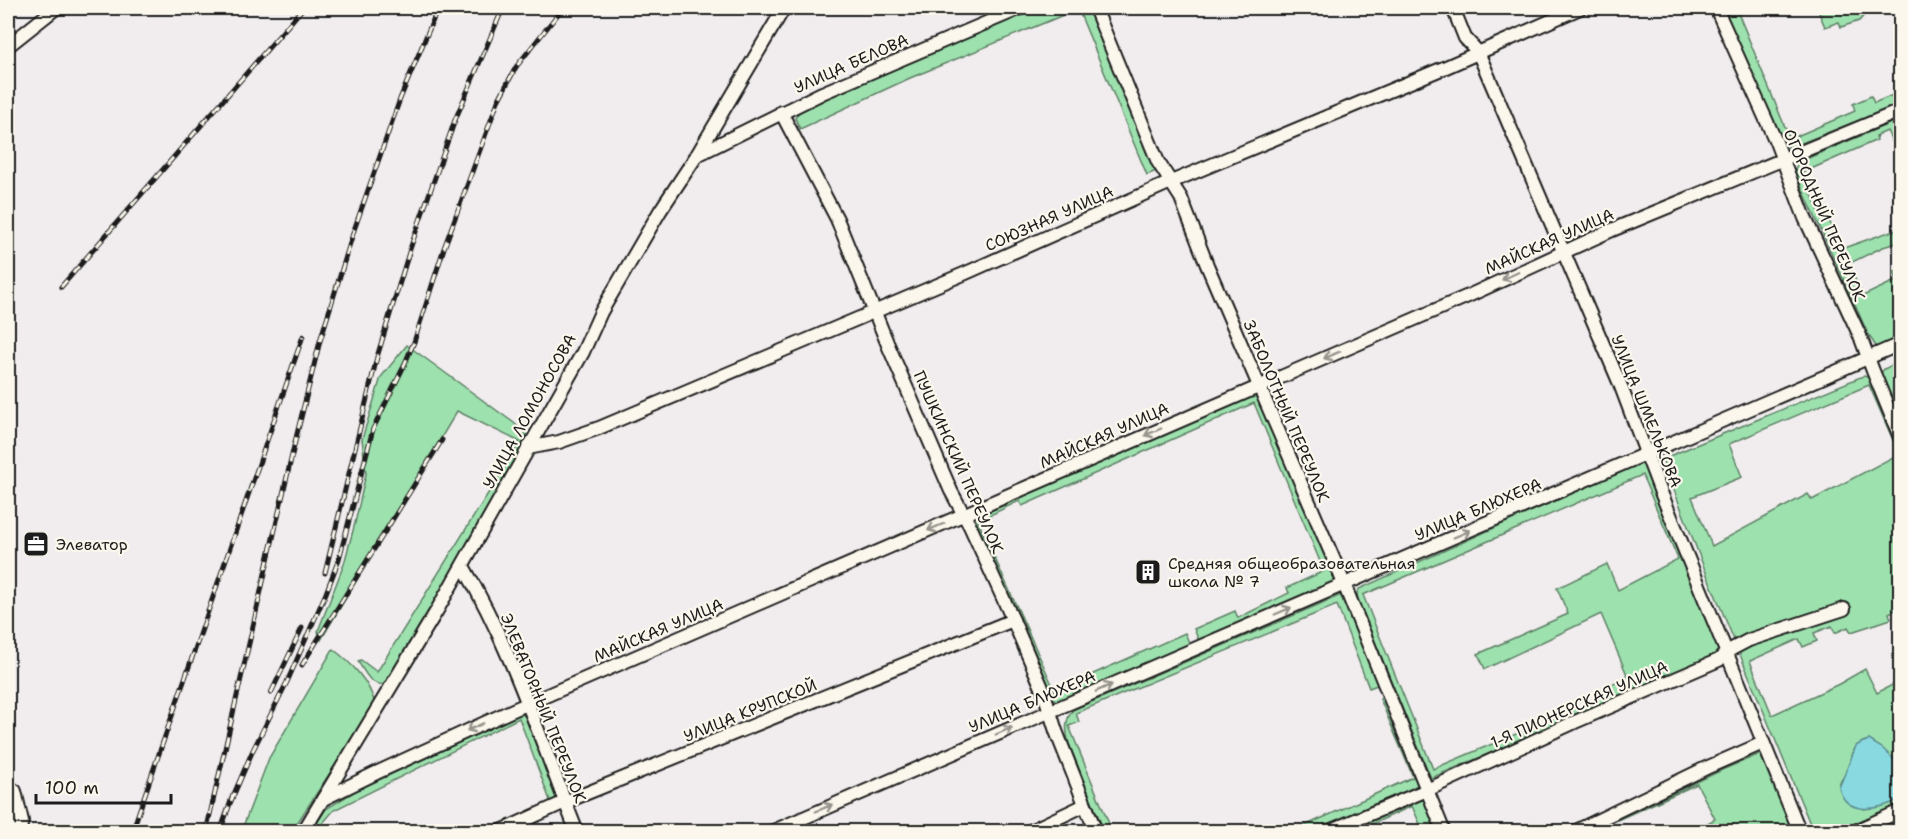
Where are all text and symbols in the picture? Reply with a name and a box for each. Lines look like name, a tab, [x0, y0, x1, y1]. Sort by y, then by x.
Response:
street label: УЛИЦА БЕЛОВА	[791, 29, 912, 98]
street label: ОГОРОДНЫЙ ПЕРЕУЛОК	[1779, 126, 1871, 305]
street label: СОЮЗНАЯ УЛИЦА	[982, 181, 1117, 256]
street label: МАЙСКАЯ УЛИЦА	[1481, 204, 1617, 279]
one-way arrow	[1502, 271, 1520, 283]
street label: ЗАБОЛОТНЫЙ ПЕРЕУЛОК	[1239, 317, 1335, 506]
street label: УЛИЦА ЛОМОНОСОВА	[478, 330, 581, 492]
street label: УЛИЦА ШМЕЛЬКОВА	[1606, 332, 1687, 491]
one-way arrow	[1323, 350, 1342, 361]
street label: ПУШКИНСКИЙ ПЕРЕУЛОК	[909, 367, 1009, 558]
street label: МАЙСКАЯ УЛИЦА	[1036, 398, 1172, 473]
one-way arrow	[1144, 427, 1162, 438]
street label: УЛИЦА БЛЮХЕРА	[1412, 473, 1545, 546]
one-way arrow	[927, 522, 945, 533]
one-way arrow	[1452, 528, 1471, 539]
office icon: Элеватор	[21, 529, 51, 559]
place label: Элеватор	[56, 534, 128, 555]
place label: Средняя общеобразовательная школа № 7	[1168, 553, 1416, 592]
building icon: Средняя общеобразовательная школа № 7	[1133, 557, 1163, 587]
street label: МАЙСКАЯ УЛИЦА	[590, 594, 726, 667]
one-way arrow	[1273, 605, 1291, 616]
street label: ЭЛЕВАТОРНЫЙ ПЕРЕУЛОК	[496, 610, 591, 807]
street label: 1-Я ПИОНЕРСКАЯ УЛИЦА	[1487, 656, 1671, 753]
street label: УЛИЦА БЛЮХЕРА	[966, 665, 1099, 738]
street label: УЛИЦА КРУПСКОЙ	[680, 674, 820, 747]
one-way arrow	[1094, 682, 1112, 693]
one-way arrow	[467, 722, 485, 734]
one-way arrow	[994, 725, 1012, 737]
scale bar	[36, 767, 171, 805]
text: 100 m	[45, 776, 99, 800]
one-way arrow	[815, 802, 833, 814]

